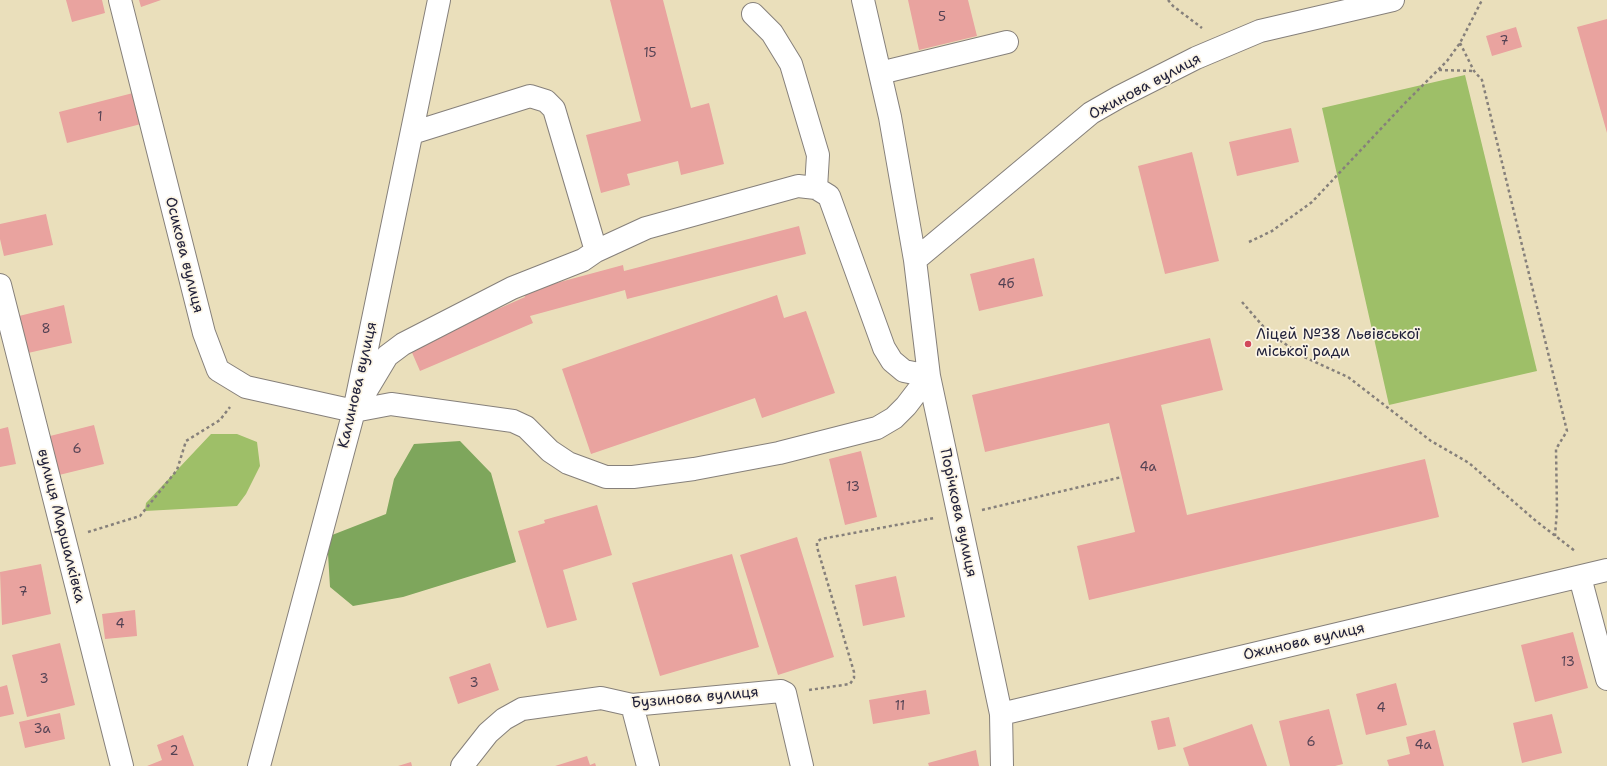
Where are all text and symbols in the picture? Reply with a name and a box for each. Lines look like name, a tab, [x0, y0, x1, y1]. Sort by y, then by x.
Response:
house number: 5	[938, 10, 946, 26]
house number: 7	[1499, 34, 1509, 50]
house number: 15	[643, 46, 657, 62]
street label: Ожинова вулиця	[1086, 50, 1204, 124]
house number: 1	[97, 110, 103, 126]
street label: Осикова вулиця	[161, 195, 207, 315]
house number: 4б	[998, 277, 1014, 293]
street label: Калинова вулиця	[335, 320, 381, 450]
house number: 8	[41, 322, 51, 338]
place label: Ліцей №38 Львівської міської ради	[1256, 326, 1420, 361]
marker: Ліцей №38 Львівської міської ради	[1243, 339, 1253, 349]
house number: 6	[72, 442, 82, 458]
street label: вулиця Маршалківка	[33, 447, 89, 605]
street label: Порічкова вулиця	[936, 447, 980, 579]
house number: 4а	[1139, 460, 1157, 476]
house number: 13	[846, 480, 860, 496]
house number: 7	[18, 585, 28, 601]
house number: 4	[115, 617, 125, 633]
street label: Ожинова вулиця	[1241, 619, 1367, 665]
house number: 13	[1561, 655, 1575, 671]
house number: 3	[39, 672, 49, 688]
house number: 3	[469, 676, 479, 692]
street label: Бузинова вулиця	[631, 683, 759, 713]
house number: 11	[895, 699, 905, 715]
house number: 4	[1376, 701, 1386, 717]
house number: 3а	[33, 722, 51, 738]
house number: 6	[1306, 735, 1316, 751]
house number: 4а	[1414, 738, 1432, 754]
house number: 2	[169, 744, 179, 760]

